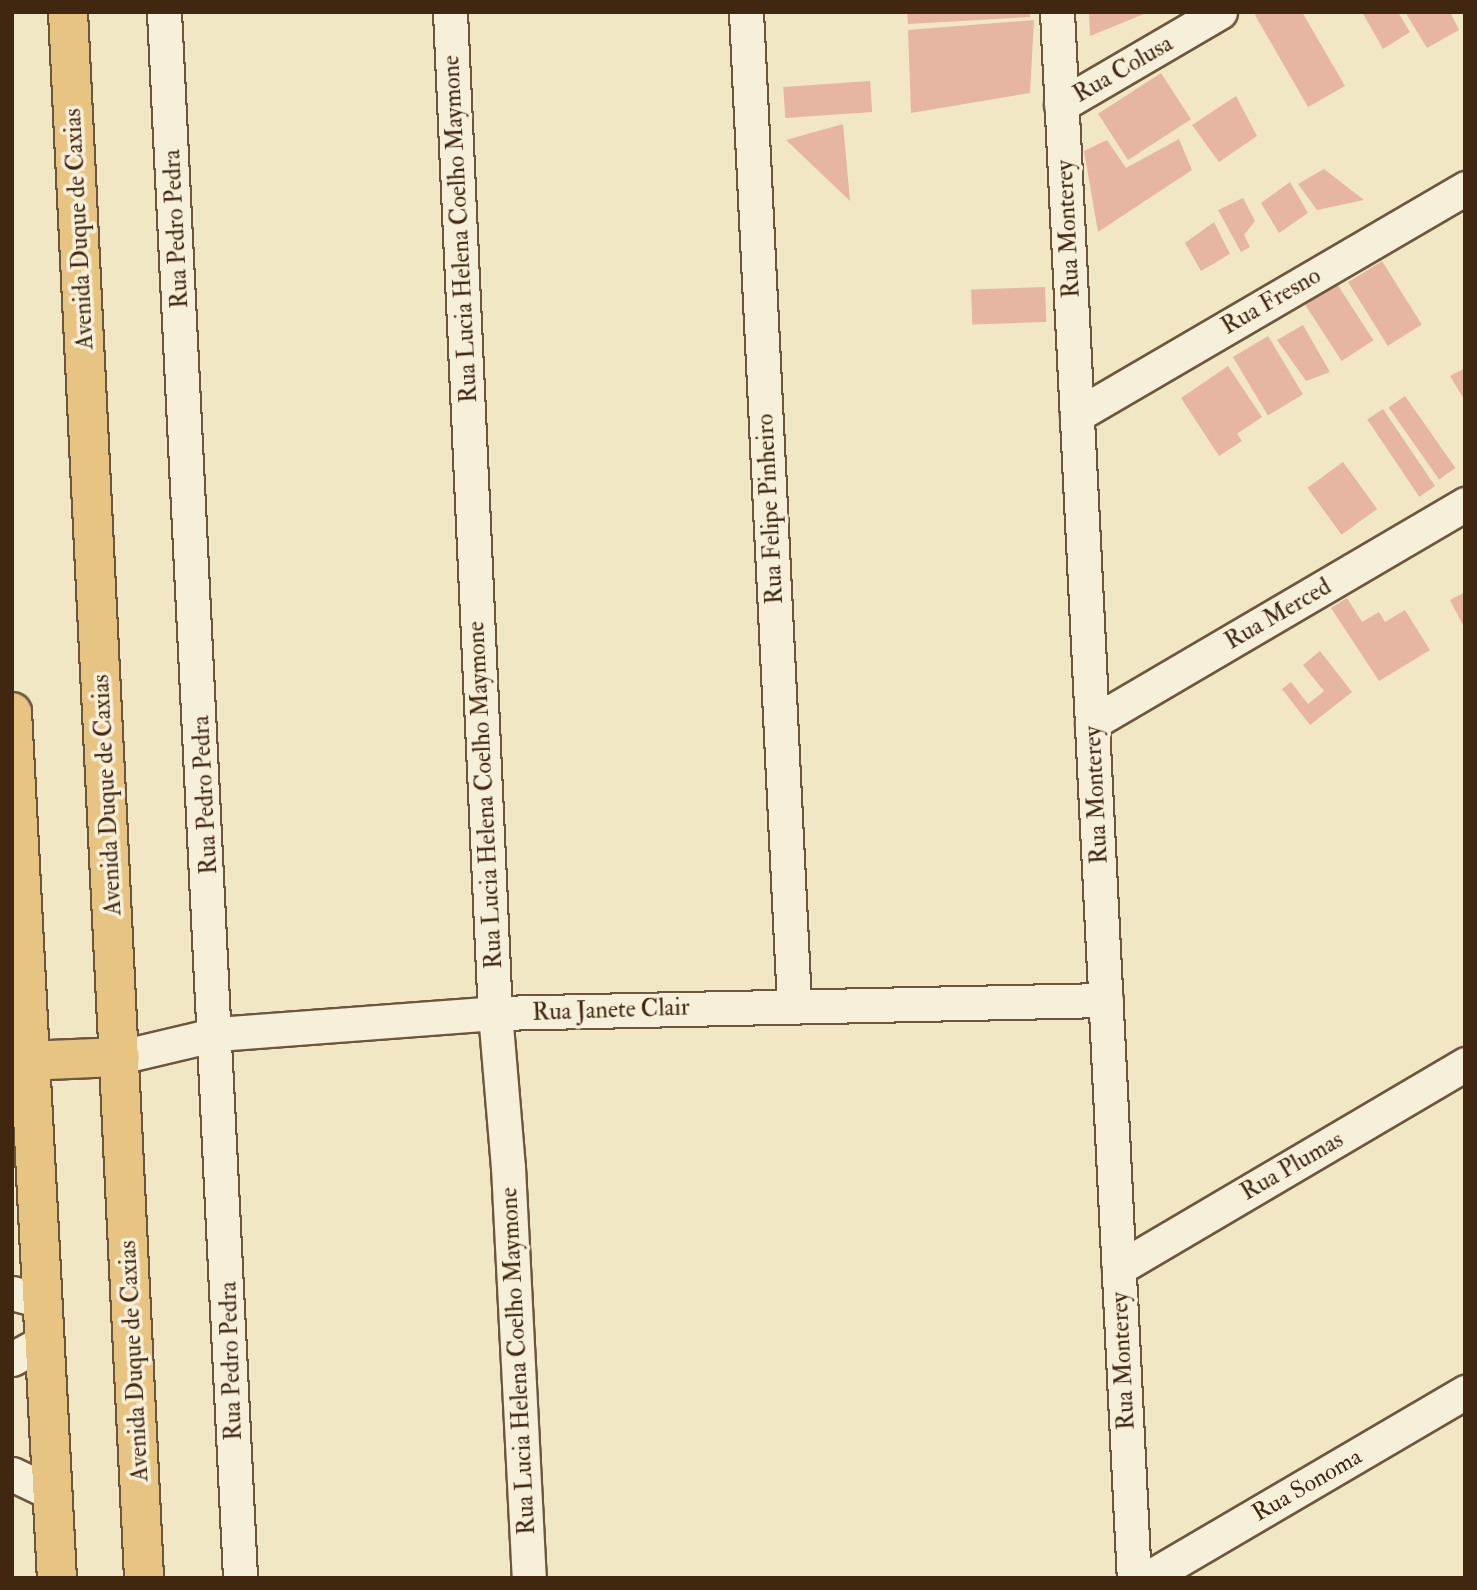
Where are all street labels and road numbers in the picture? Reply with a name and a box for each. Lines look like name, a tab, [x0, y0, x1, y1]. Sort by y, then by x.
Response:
street label: Rua Colusa	[1068, 29, 1178, 109]
street label: Rua Lucia Helena Coelho Maymone	[437, 54, 483, 404]
street label: Avenida Duque de Caxias	[58, 108, 100, 350]
street label: Rua Pedro Pedra	[157, 149, 195, 309]
street label: Rua Monterey	[1050, 159, 1086, 299]
street label: Rua Fresno	[1216, 261, 1326, 341]
street label: Rua Felipe Pinheiro	[751, 413, 789, 605]
street label: Rua Merced	[1220, 572, 1336, 656]
street label: Rua Lucia Helena Coelho Maymone	[462, 620, 508, 970]
street label: Avenida Duque de Caxias	[86, 674, 128, 916]
street label: Rua Pedro Pedra	[186, 715, 224, 875]
street label: Rua Monterey	[1078, 725, 1114, 865]
street label: Rua Janete Clair	[532, 993, 690, 1027]
street label: Rua Plumas	[1236, 1125, 1348, 1207]
street label: Rua Lucia Helena Coelho Maymone	[495, 1186, 541, 1536]
street label: Avenida Duque de Caxias	[113, 1240, 155, 1482]
street label: Rua Pedro Pedra	[214, 1281, 248, 1441]
street label: Rua Monterey	[1105, 1291, 1141, 1431]
street label: Rua Sonoma	[1247, 1442, 1367, 1528]

